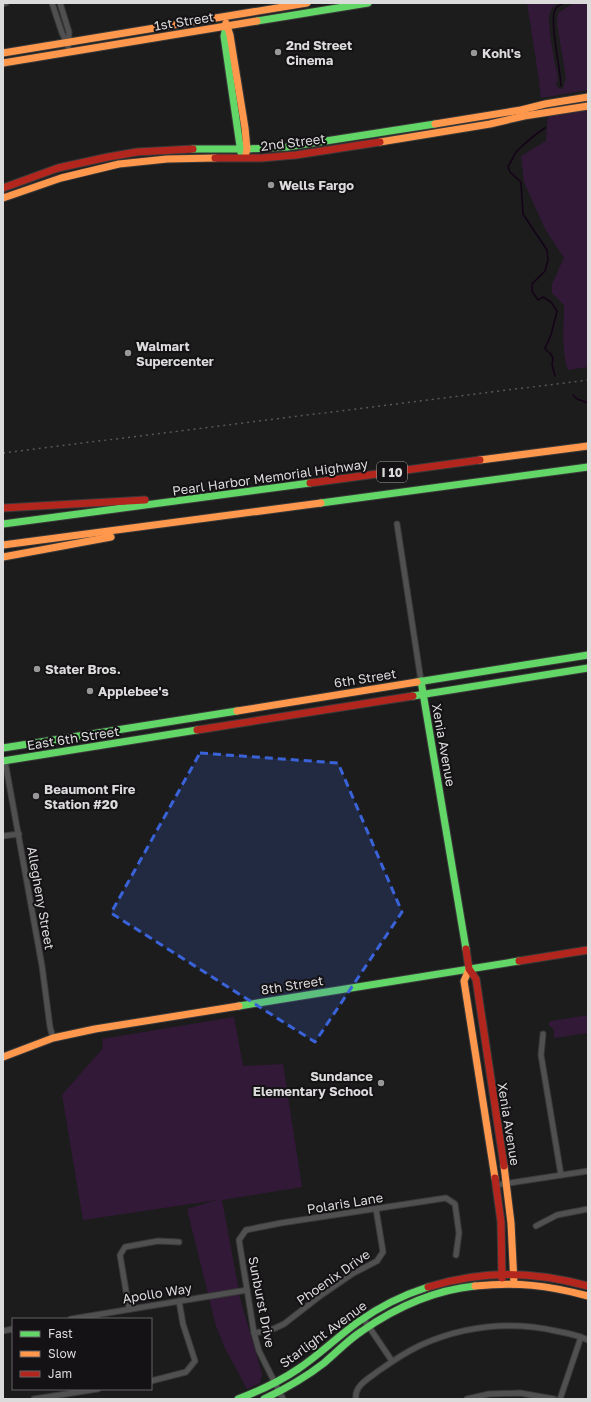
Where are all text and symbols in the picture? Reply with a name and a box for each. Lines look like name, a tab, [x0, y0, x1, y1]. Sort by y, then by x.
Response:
street label: 1st Street	[153, 8, 215, 34]
place label: 2nd Street Cinema	[286, 37, 352, 68]
place label: Kohl's	[482, 45, 521, 61]
marker: 2nd Street Cinema	[273, 47, 283, 57]
marker: Kohl's	[469, 48, 479, 58]
street label: 2nd Street	[260, 130, 326, 154]
place label: Wells Fargo	[279, 177, 354, 193]
marker: Wells Fargo	[266, 180, 276, 190]
place label: Walmart Supercenter	[136, 338, 214, 369]
marker: Walmart Supercenter	[123, 348, 133, 358]
street label: Pearl Harbor Memorial Highway	[171, 455, 370, 499]
road number: I 10	[377, 462, 407, 482]
place label: Stater Bros.	[45, 661, 121, 677]
marker: Stater Bros.	[32, 664, 42, 674]
street label: 6th Street	[333, 665, 397, 691]
place label: Applebee's	[98, 683, 169, 699]
marker: Applebee's	[85, 686, 95, 696]
street label: Xenia Avenue	[429, 702, 459, 788]
street label: East 6th Street	[26, 723, 120, 753]
place label: Beaumont Fire Station #20	[44, 781, 136, 812]
marker: Beaumont Fire Station #20	[31, 791, 41, 801]
street label: Allegheny Street	[24, 845, 58, 951]
street label: 8th Street	[260, 972, 324, 998]
place label: Sundance Elementary School	[253, 1068, 374, 1099]
marker: Sundance Elementary School	[376, 1078, 386, 1088]
street label: Xenia Avenue	[495, 1081, 523, 1167]
street label: Polaris Lane	[306, 1189, 384, 1217]
street label: Phoenix Drive	[293, 1246, 373, 1308]
street label: Sunburst Drive	[245, 1255, 279, 1349]
street label: Apollo Way	[121, 1280, 194, 1306]
street label: Starlight Avenue	[276, 1297, 370, 1371]
legend	[12, 1318, 152, 1390]
text: Fast	[48, 1326, 73, 1341]
text: Slow	[48, 1346, 76, 1361]
text: Jam	[48, 1366, 72, 1381]

